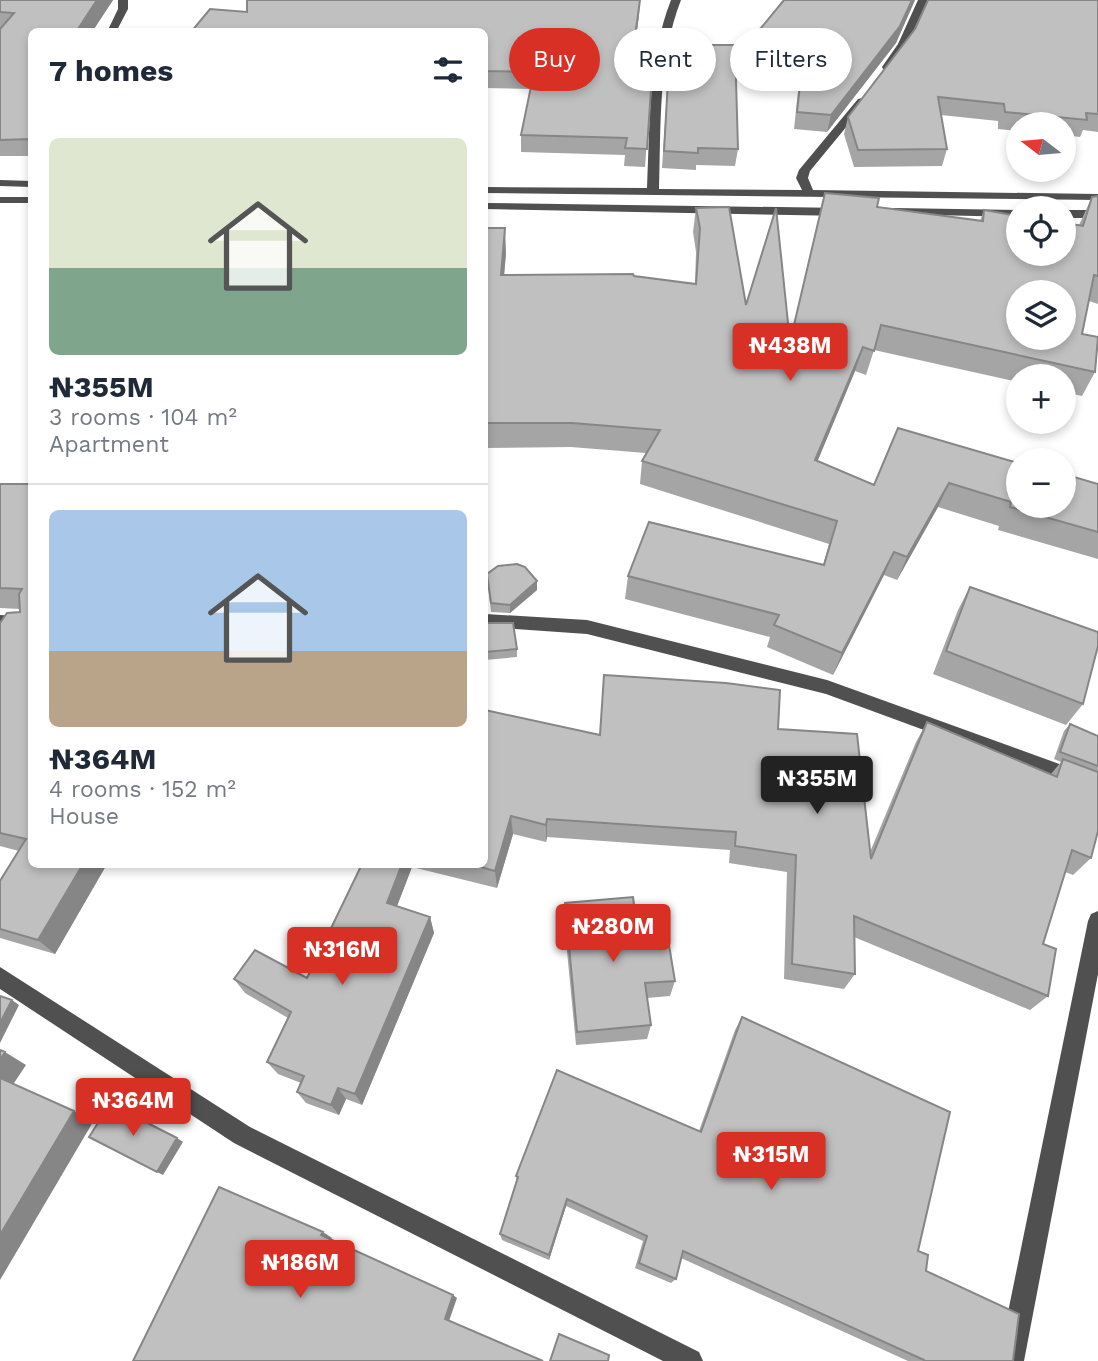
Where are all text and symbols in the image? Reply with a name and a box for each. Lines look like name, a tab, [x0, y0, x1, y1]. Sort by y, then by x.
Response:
chip: Buy	[509, 28, 600, 91]
chip: Rent	[614, 28, 716, 91]
chip: Filters	[730, 28, 852, 91]
icon: filters	[429, 51, 467, 89]
text: 7 homes	[49, 53, 173, 88]
north arrow	[1006, 112, 1076, 182]
map controls	[1006, 112, 1076, 518]
icon: home	[195, 183, 321, 309]
button: locate	[1006, 196, 1076, 266]
button: layers	[1006, 280, 1076, 350]
pin: ₦438M	[741, 324, 839, 383]
text: ₦438M	[749, 332, 831, 359]
button: +	[1006, 364, 1076, 434]
text: ₦355M	[49, 369, 154, 404]
text: 3 rooms · 104 m²	[49, 404, 237, 431]
text: Apartment	[49, 431, 169, 458]
button: −	[1006, 448, 1076, 518]
icon: home	[195, 555, 321, 681]
text: ₦364M	[49, 741, 157, 776]
pin: ₦355M	[768, 756, 866, 816]
text: ₦355M	[777, 765, 857, 792]
text: 4 rooms · 152 m²	[49, 776, 236, 803]
text: House	[49, 803, 119, 830]
pin: ₦280M	[564, 904, 662, 964]
text: ₦280M	[572, 913, 654, 940]
pin: ₦316M	[293, 928, 391, 987]
text: ₦316M	[303, 936, 381, 963]
pin: ₦364M	[84, 1078, 182, 1138]
text: ₦364M	[92, 1087, 174, 1114]
pin: ₦315M	[722, 1132, 820, 1192]
text: ₦315M	[733, 1141, 809, 1168]
pin: ₦186M	[251, 1240, 349, 1300]
text: ₦186M	[261, 1249, 339, 1276]

